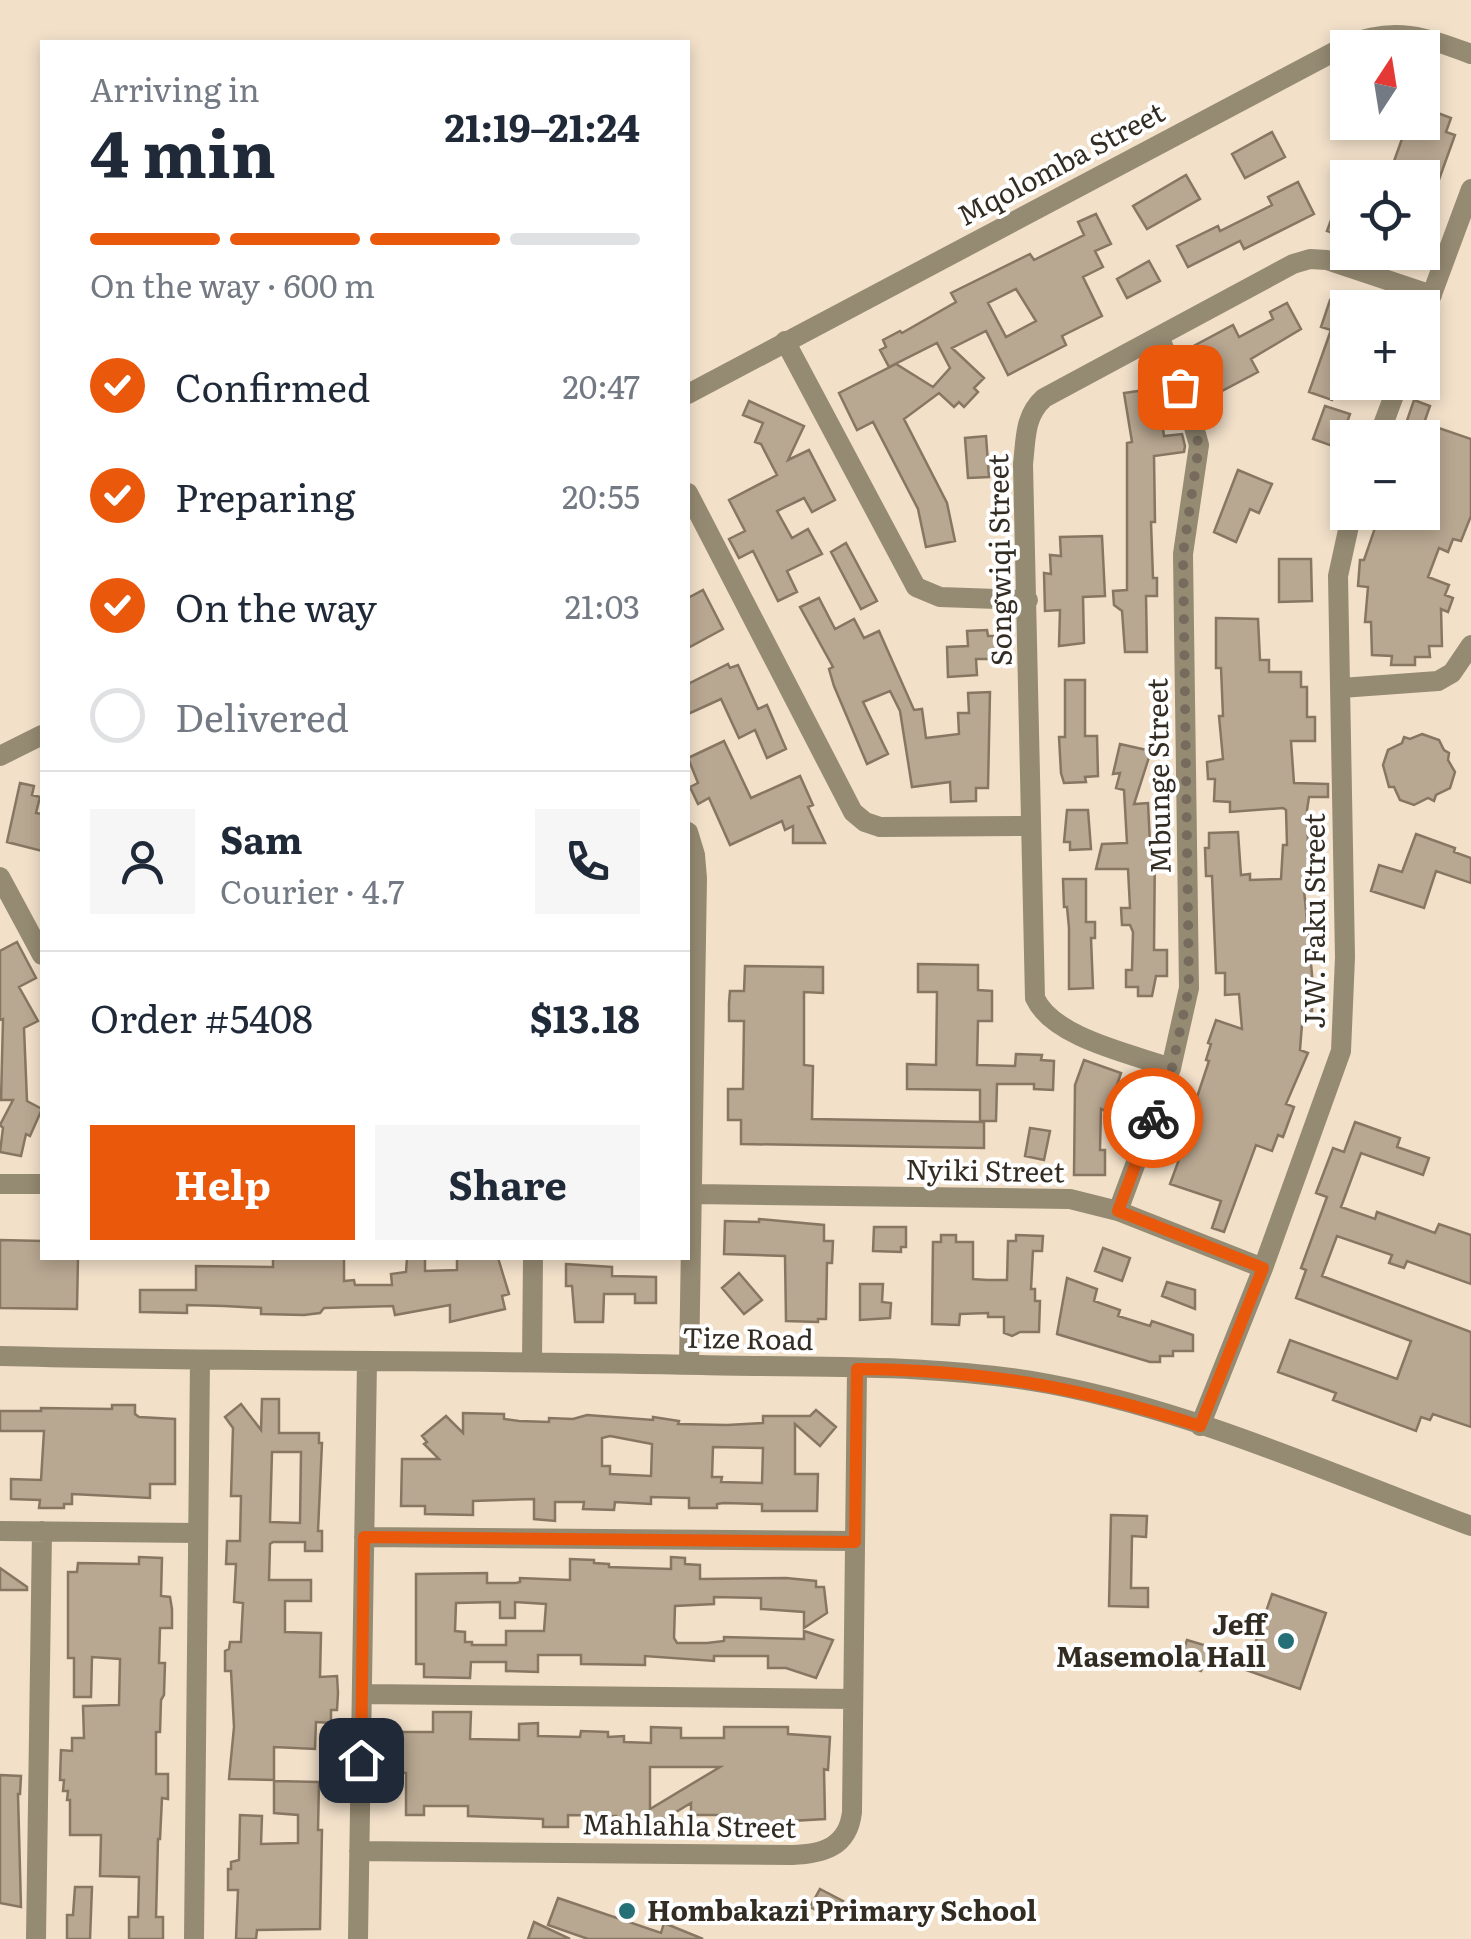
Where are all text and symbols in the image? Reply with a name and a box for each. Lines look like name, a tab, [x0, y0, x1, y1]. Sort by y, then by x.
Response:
north arrow	[1330, 30, 1440, 140]
map controls	[1330, 30, 1440, 530]
text: Arriving in	[90, 64, 260, 112]
street label: Mqolomba Street	[949, 90, 1172, 235]
text: 21:19–21:24	[444, 97, 640, 154]
text: 4 min	[90, 101, 276, 198]
button: locate	[1330, 160, 1440, 270]
text: On the way · 600 m	[90, 260, 375, 308]
button: +	[1330, 290, 1440, 400]
pin	[1138, 345, 1223, 430]
text: Confirmed	[175, 357, 370, 414]
icon: check	[90, 358, 145, 413]
icon: bag	[1153, 360, 1208, 415]
text: 20:47	[563, 361, 640, 409]
button: −	[1330, 420, 1440, 530]
street label: Songwiqi Street	[975, 453, 1021, 667]
text: Preparing	[175, 467, 355, 524]
icon: check	[90, 468, 145, 523]
text: 20:55	[562, 471, 640, 519]
text: On the way	[175, 577, 377, 634]
icon: check	[90, 578, 145, 633]
text: 21:03	[565, 581, 640, 629]
street label: Mbunge Street	[1134, 677, 1180, 874]
text: Delivered	[175, 687, 349, 744]
button: person	[90, 809, 195, 914]
text: Sam	[220, 809, 303, 866]
button: phone	[535, 809, 640, 914]
street label: J.W. Faku Street	[1292, 812, 1334, 1029]
text: Courier · 4.7	[220, 866, 405, 914]
text: Order #5408	[90, 988, 313, 1045]
text: $13.18	[530, 988, 640, 1045]
courier	[1103, 1068, 1203, 1168]
icon: bike	[1126, 1091, 1181, 1146]
button: Help	[90, 1125, 355, 1240]
button: Share	[375, 1125, 640, 1240]
street label: Nyiki Street	[905, 1147, 1066, 1191]
street label: Tize Road	[682, 1315, 814, 1359]
place label: Jeff Masemola Hall	[1056, 1602, 1268, 1676]
marker: Jeff Masemola Hall	[1275, 1630, 1297, 1652]
pin	[319, 1718, 404, 1803]
icon: home	[334, 1733, 389, 1788]
street label: Mahlahla Street	[582, 1801, 797, 1847]
place label: Hombakazi Primary School	[647, 1888, 1037, 1930]
marker: Hombakazi Primary School	[616, 1900, 638, 1922]

